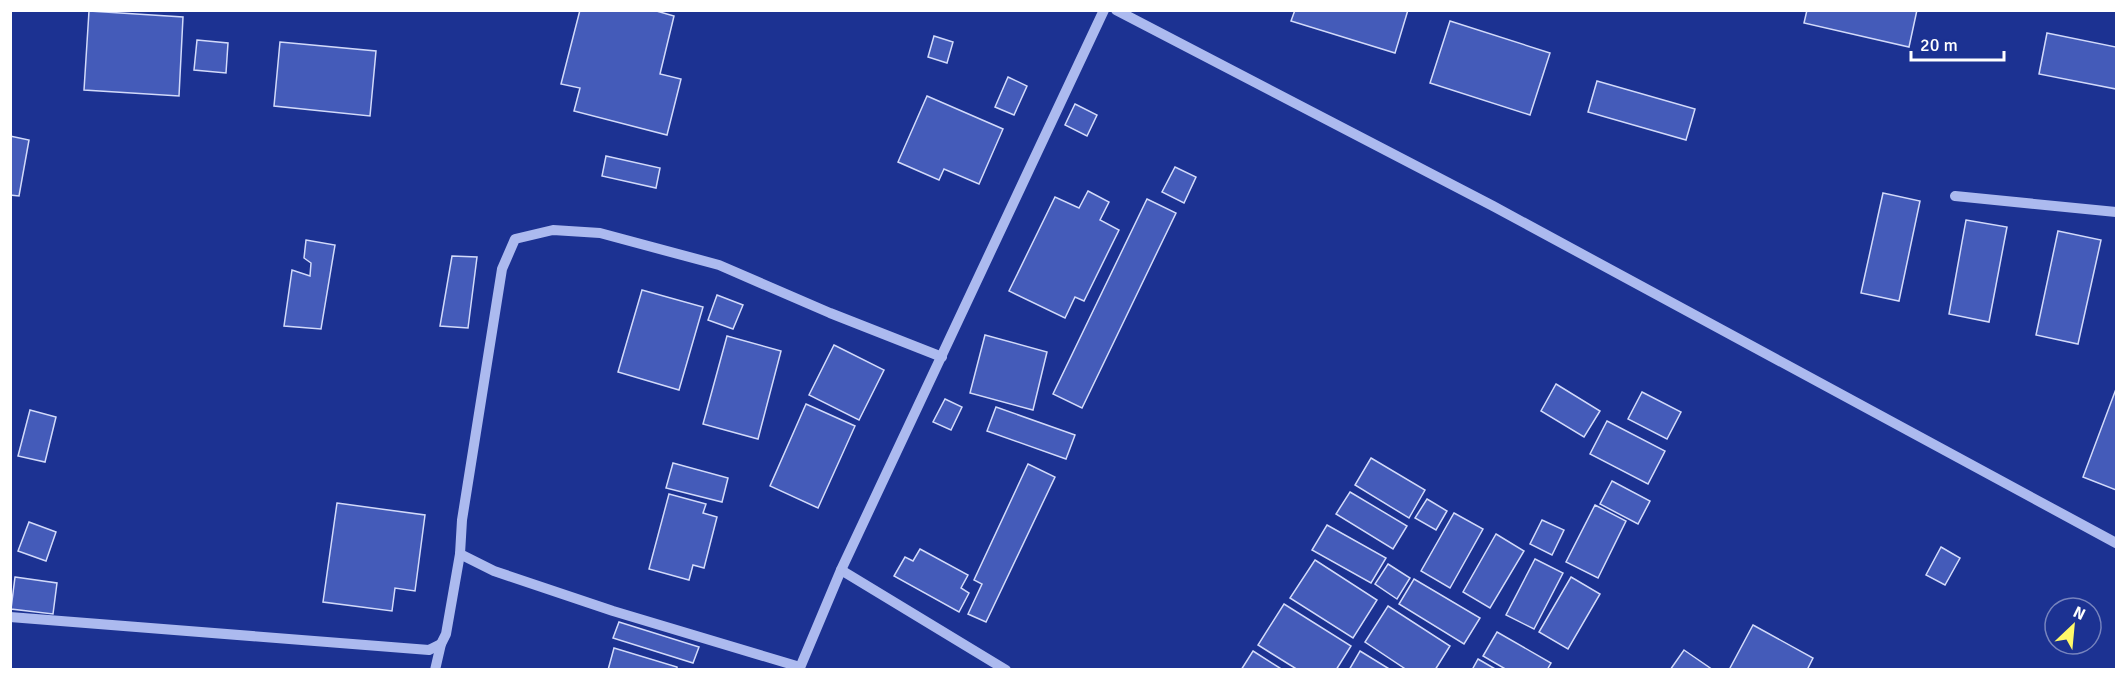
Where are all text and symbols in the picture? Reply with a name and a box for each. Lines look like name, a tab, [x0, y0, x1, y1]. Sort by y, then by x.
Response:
scale bar	[1911, 24, 2004, 62]
text: 20 m	[1920, 34, 1958, 56]
north arrow	[2043, 596, 2103, 656]
text: N	[2070, 602, 2089, 625]

